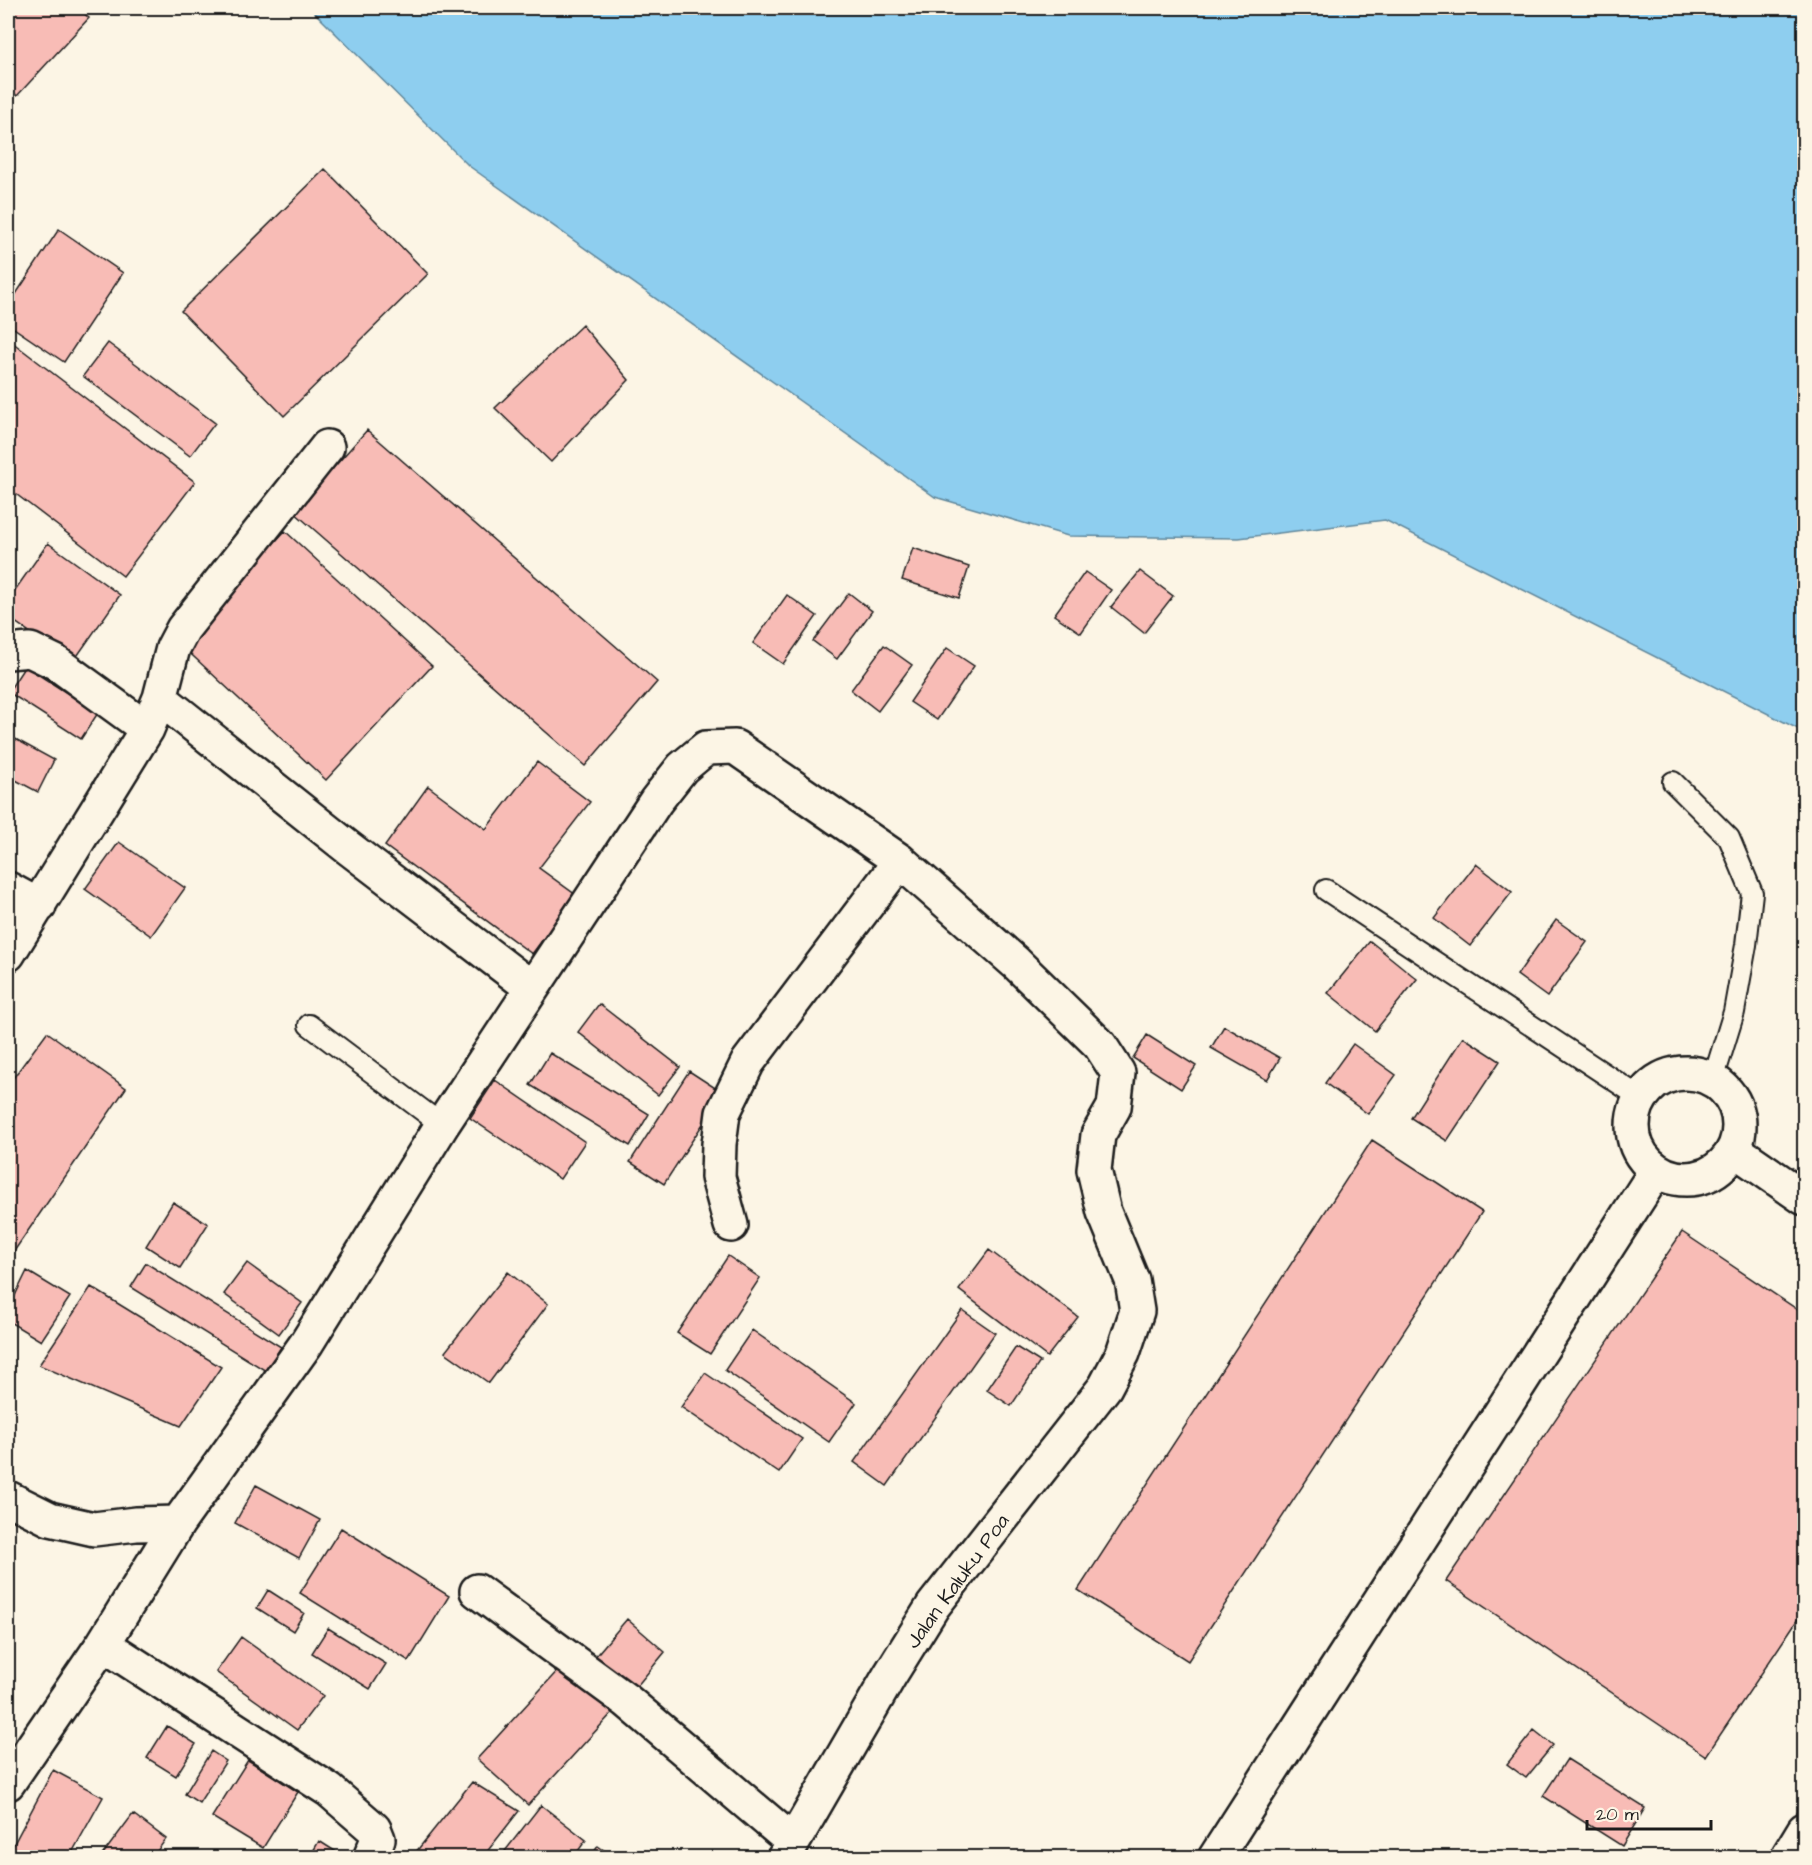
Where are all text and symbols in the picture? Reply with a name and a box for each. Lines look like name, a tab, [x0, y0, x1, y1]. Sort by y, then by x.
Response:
street label: Jalan Kaluku Poa	[899, 1508, 1016, 1655]
scale bar	[1587, 1793, 1712, 1831]
text: 20 m	[1596, 1802, 1639, 1827]

